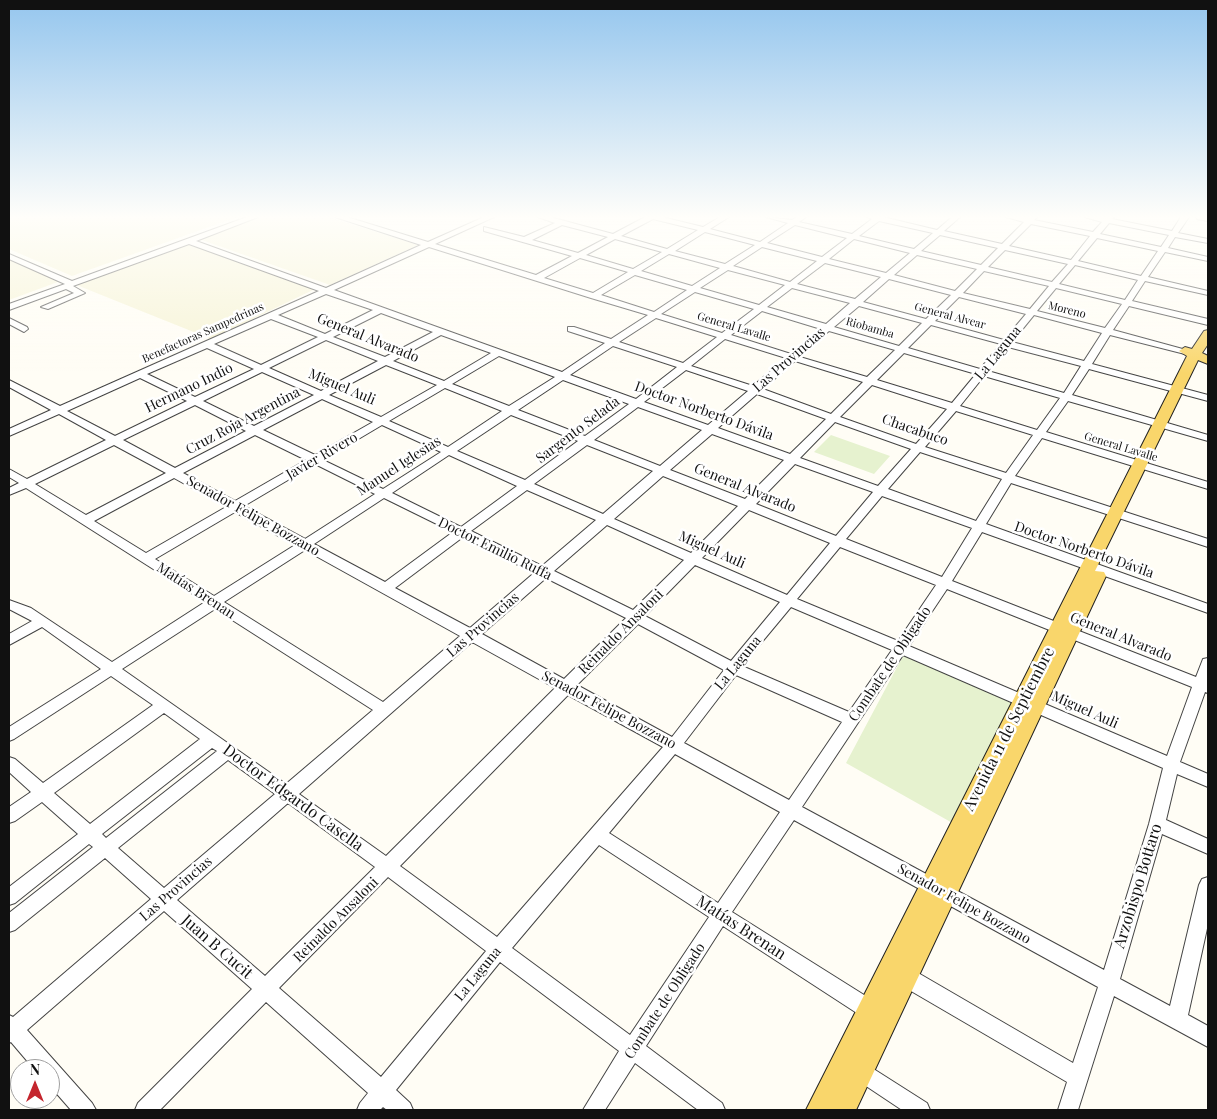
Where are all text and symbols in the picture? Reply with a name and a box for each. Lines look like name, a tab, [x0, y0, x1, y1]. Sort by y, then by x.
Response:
street label: Moreno	[1047, 299, 1087, 321]
street label: Benefactoras Sampedrinas	[140, 300, 266, 366]
street label: General Alvear	[913, 300, 987, 332]
street label: General Alvarado	[314, 310, 422, 366]
street label: General Lavalle	[696, 310, 772, 344]
street label: Riobamba	[844, 315, 896, 341]
street label: La Laguna	[971, 323, 1025, 383]
street label: Las Provincias	[749, 324, 829, 396]
street label: Hermano Indio	[142, 359, 236, 417]
street label: Miguel Auli	[306, 365, 378, 409]
street label: Doctor Norberto Dávila	[632, 378, 776, 444]
street label: Cruz Roja Argentina	[183, 384, 303, 458]
street label: Sargento Selada	[533, 393, 623, 467]
street label: Chacabuco	[880, 411, 950, 449]
street label: Javier Rivero	[283, 429, 361, 483]
street label: General Lavalle	[1083, 430, 1159, 464]
street label: Manuel Iglesias	[354, 433, 444, 499]
street label: General Alvarado	[691, 460, 799, 516]
street label: Senador Felipe Bozzano	[183, 472, 323, 560]
street label: Doctor Emilio Ruffa	[435, 514, 555, 584]
street label: Doctor Norberto Dávila	[1012, 518, 1156, 582]
street label: Miguel Auli	[676, 528, 748, 572]
street label: Matías Brenan	[154, 559, 238, 623]
street label: Reinaldo Ansaloni	[575, 586, 667, 678]
street label: Las Provincias	[443, 589, 523, 661]
street label: Combate de Obligado	[845, 603, 935, 725]
street label: General Alvarado	[1067, 609, 1175, 665]
street label: La Laguna	[711, 633, 765, 693]
street label: Avenida 11 de Septiembre	[959, 644, 1059, 814]
street label: Senador Felipe Bozzano	[539, 667, 679, 753]
street label: Miguel Auli	[1049, 688, 1121, 732]
street label: Doctor Edgardo Casella	[219, 741, 367, 855]
street label: Arzobispo Bottaro	[1110, 821, 1166, 951]
street label: Las Provincias	[136, 853, 216, 925]
street label: Senador Felipe Bozzano	[894, 860, 1034, 948]
street label: Reinaldo Ansaloni	[290, 874, 382, 966]
street label: Matías Brenan	[693, 892, 789, 964]
street label: Juan B Cucit	[177, 911, 257, 983]
street label: Combate de Obligado	[621, 940, 709, 1062]
street label: La Laguna	[451, 944, 505, 1004]
north arrow	[10, 1059, 60, 1109]
text: N	[30, 1060, 40, 1079]

